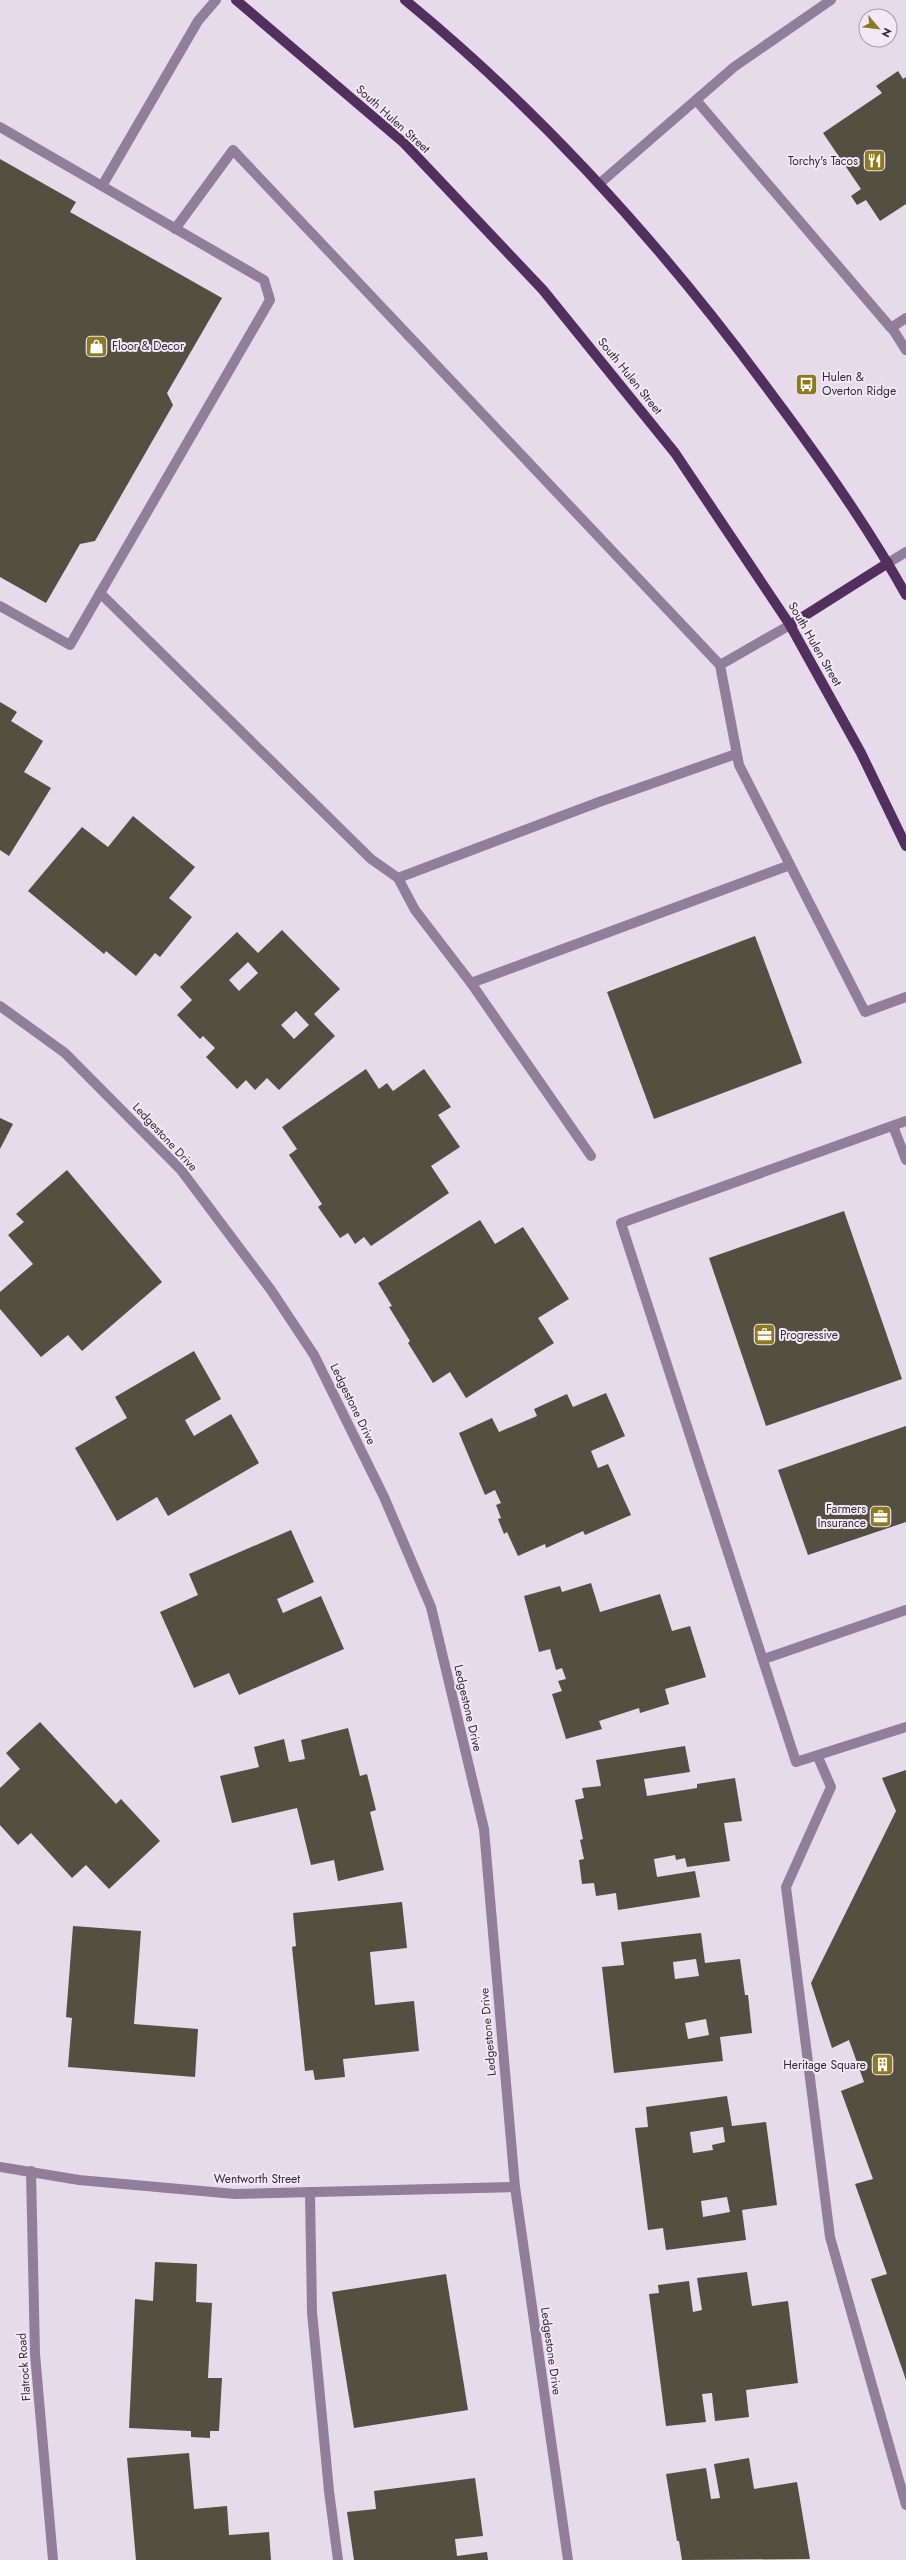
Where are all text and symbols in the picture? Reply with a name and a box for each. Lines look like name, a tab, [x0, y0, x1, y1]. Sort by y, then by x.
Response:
north arrow	[858, 8, 898, 48]
text: N	[878, 25, 896, 40]
street label: South Hulen Street	[352, 81, 434, 157]
restaurant icon: Torchy's Tacos	[861, 148, 887, 174]
place label: Torchy's Tacos	[788, 152, 858, 170]
shop icon: Floor & Decor	[84, 333, 110, 359]
street label: South Hulen Street	[593, 334, 667, 419]
place label: Floor & Decor	[112, 337, 185, 355]
place label: Hulen & Overton Ridge	[822, 368, 896, 400]
bus stop icon: Hulen & Overton Ridge	[794, 371, 820, 397]
street label: South Hulen Street	[784, 599, 846, 690]
street label: Ledgestone Drive	[128, 1099, 202, 1175]
office icon: Progressive	[752, 1322, 778, 1348]
place label: Progressive	[780, 1326, 838, 1344]
street label: Ledgestone Drive	[326, 1360, 380, 1448]
place label: Farmers Insurance	[818, 1500, 866, 1532]
office icon: Farmers Insurance	[868, 1503, 894, 1529]
street label: Ledgestone Drive	[449, 1663, 487, 1753]
street label: Ledgestone Drive	[475, 1987, 501, 2077]
building icon: Heritage Square	[869, 2052, 895, 2078]
place label: Heritage Square	[783, 2056, 866, 2074]
street label: Wentworth Street	[214, 2170, 300, 2188]
street label: Ledgestone Drive	[536, 2306, 566, 2396]
street label: Flatrock Road	[13, 2332, 35, 2402]

